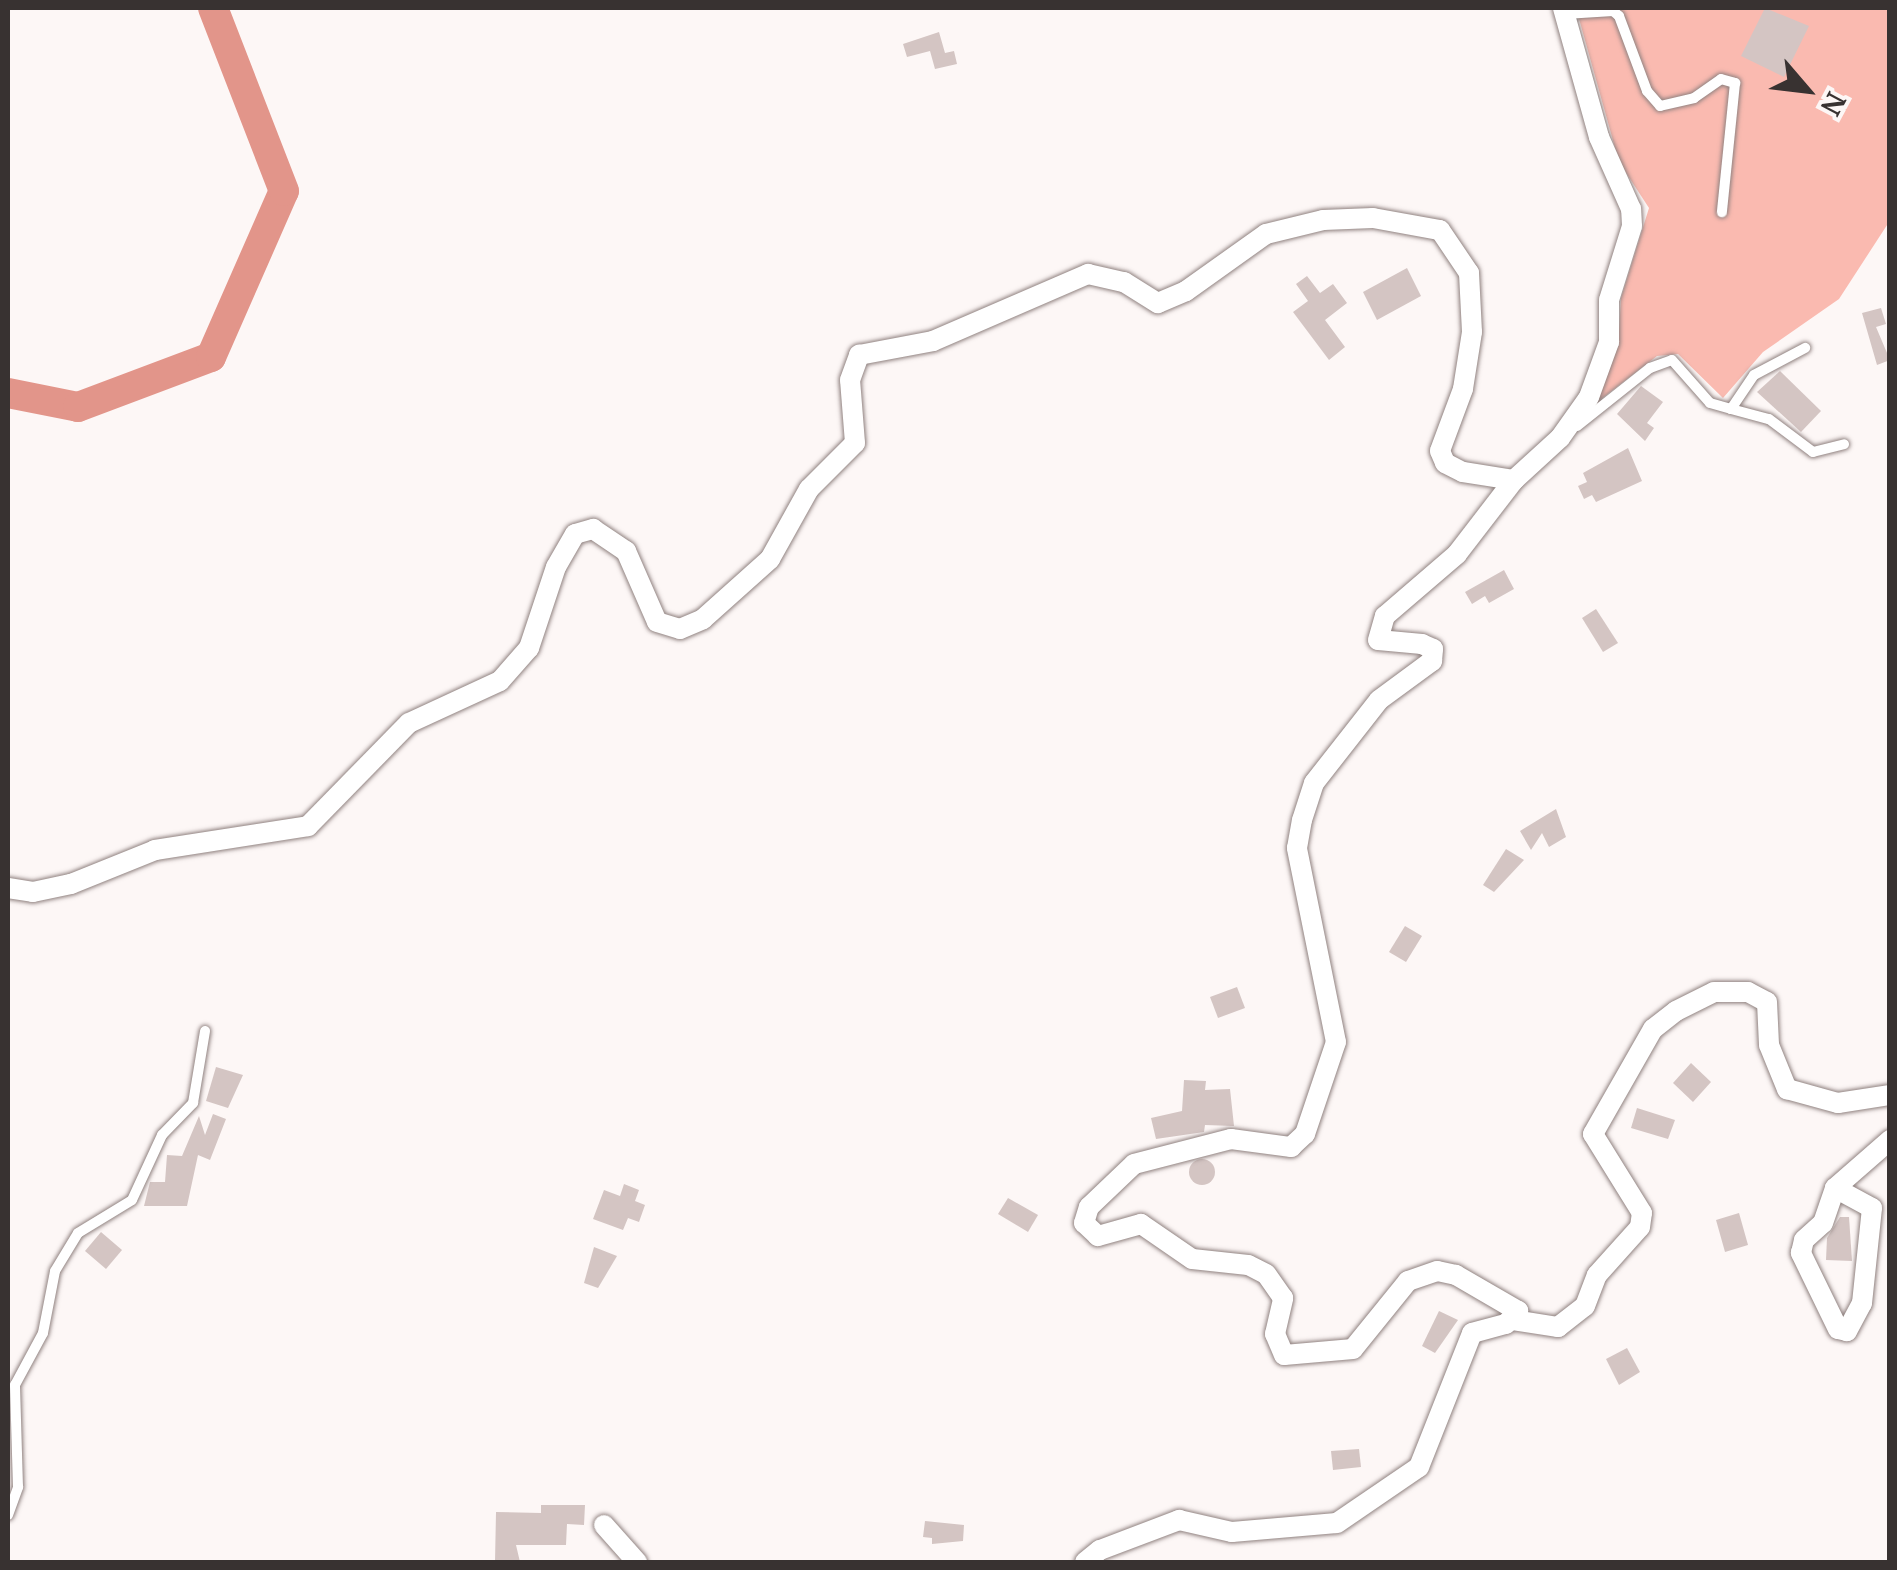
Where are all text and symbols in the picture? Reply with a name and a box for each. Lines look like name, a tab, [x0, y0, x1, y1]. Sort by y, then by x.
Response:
north arrow	[1757, 40, 1857, 140]
text: N	[1813, 86, 1855, 122]

